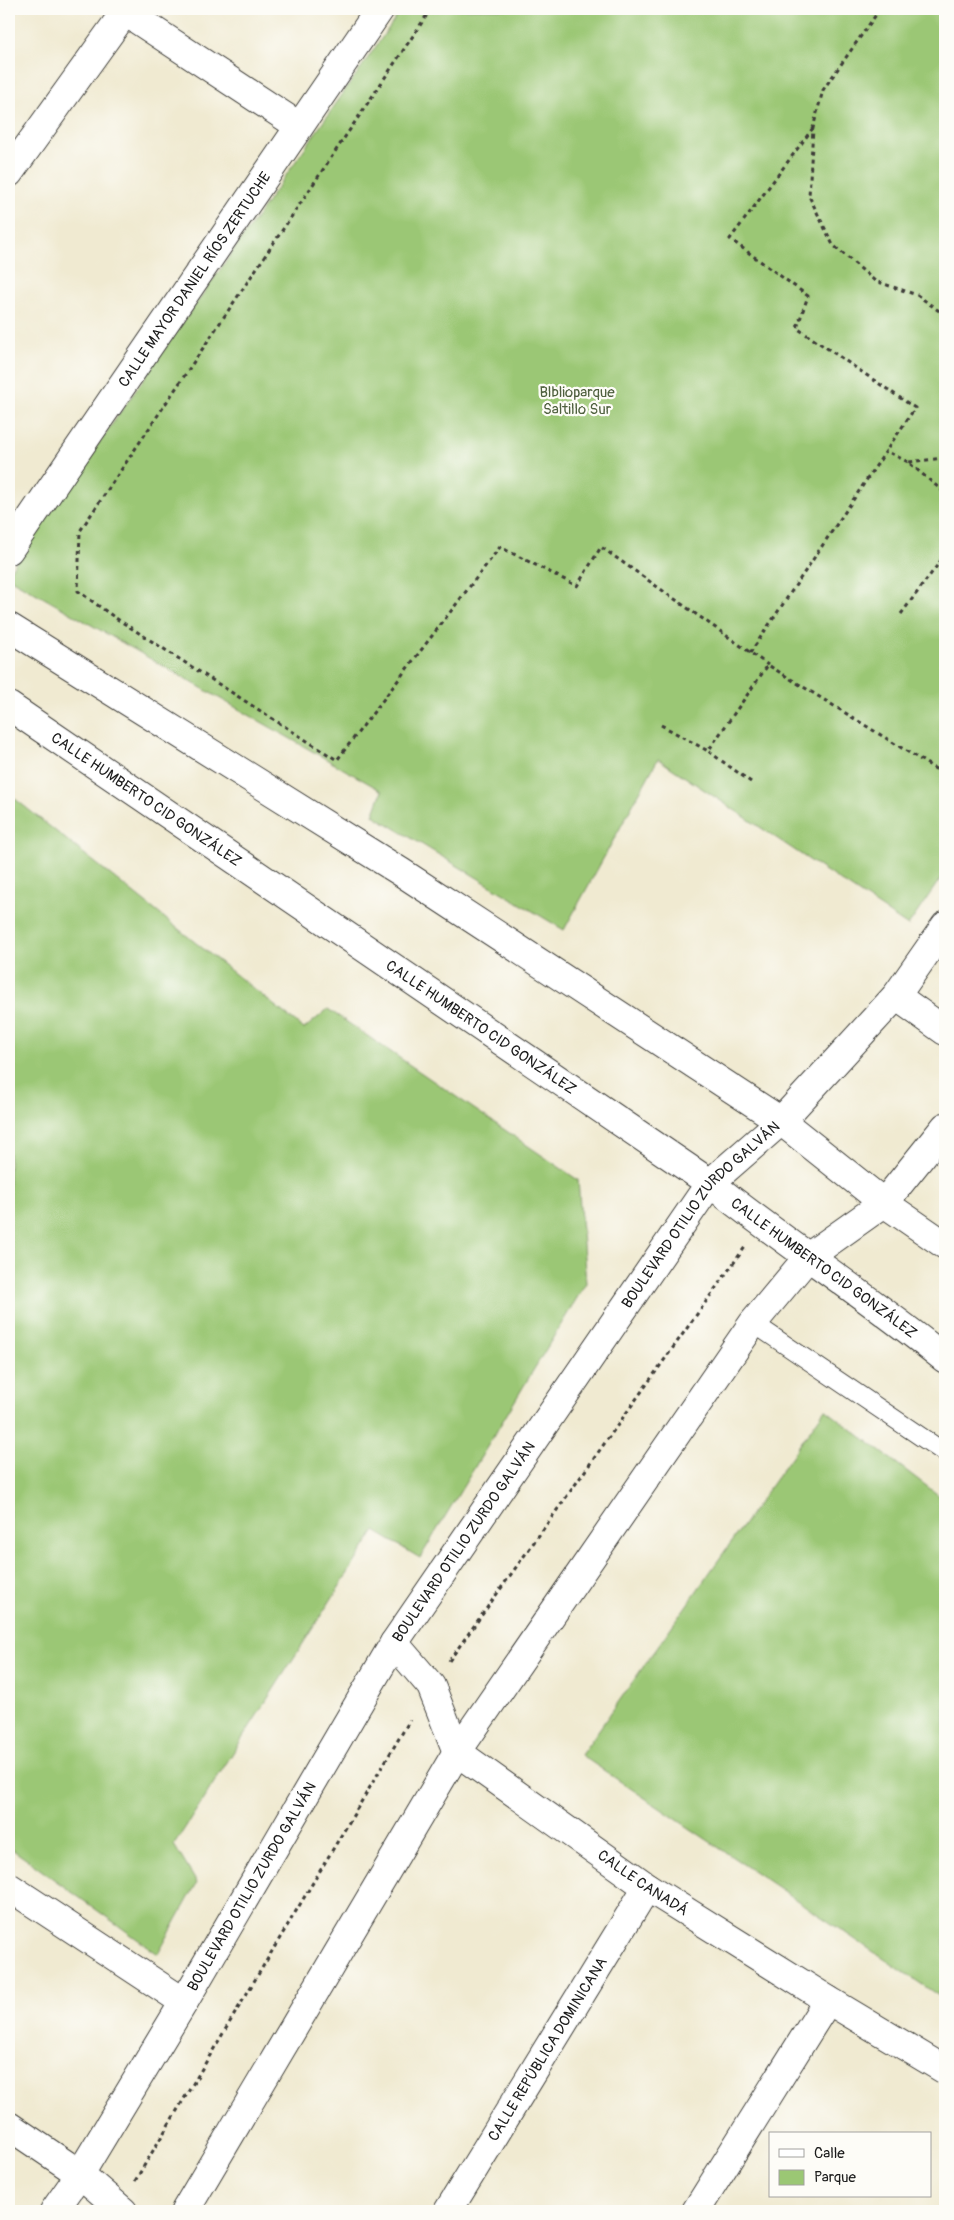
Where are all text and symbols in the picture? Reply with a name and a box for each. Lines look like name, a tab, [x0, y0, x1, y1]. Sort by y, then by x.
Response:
street label: CALLE MAYOR DANIEL RÍOS ZERTUCHE	[114, 168, 275, 391]
park label: Blblioparque Saltillo Sur	[539, 383, 615, 419]
street label: CALLE HUMBERTO CID GONZÁLEZ	[47, 728, 245, 871]
street label: CALLE HUMBERTO CID GONZÁLEZ	[382, 956, 580, 1099]
street label: BOULEVARD OTILIO ZURDO GALVÁN	[617, 1117, 784, 1312]
street label: CALLE HUMBERTO CID GONZÁLEZ	[727, 1193, 921, 1343]
street label: BOULEVARD OTILIO ZURDO GALVÁN	[388, 1438, 539, 1646]
street label: BOULEVARD OTILIO ZURDO GALVÁN	[183, 1778, 320, 1995]
street label: CALLE CANADÁ	[594, 1845, 692, 1920]
street label: CALLE REPÚBLICA DOMINICANA	[484, 1953, 611, 2145]
legend	[769, 2132, 932, 2198]
text: Calle	[814, 2144, 845, 2163]
text: Parque	[814, 2168, 857, 2187]

